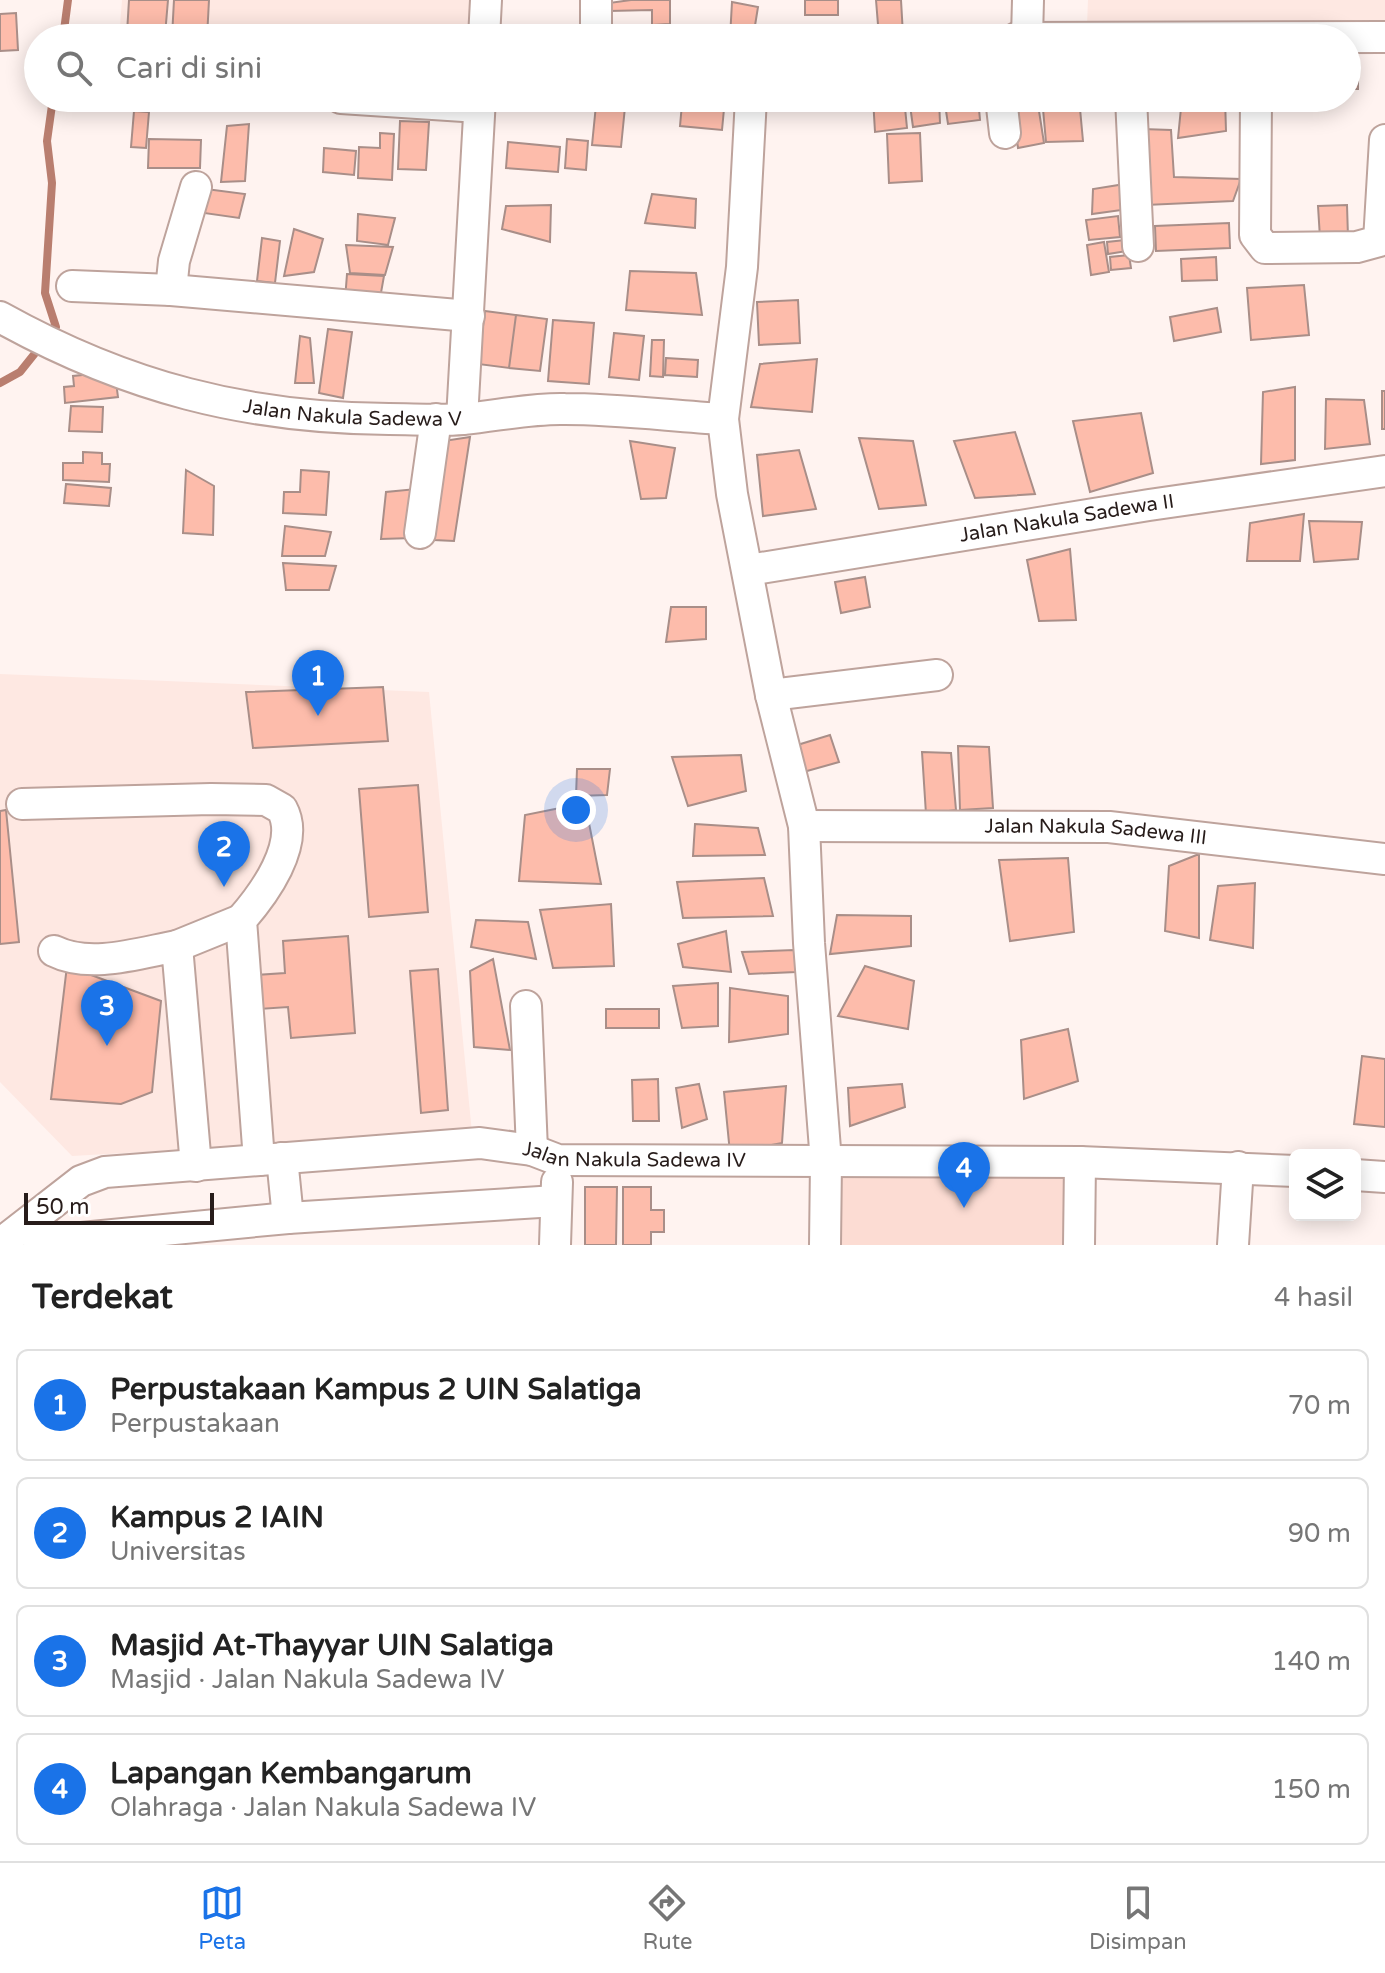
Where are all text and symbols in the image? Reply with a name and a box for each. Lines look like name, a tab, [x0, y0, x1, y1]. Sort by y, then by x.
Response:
search box	[24, 24, 1361, 112]
icon: search	[52, 46, 96, 90]
text: Cari di sini	[116, 50, 262, 87]
street label: Jalan Nakula Sadewa V	[241, 394, 463, 432]
street label: Jalan Nakula Sadewa II	[958, 490, 1176, 548]
pin: 1	[292, 650, 344, 716]
your location	[556, 790, 596, 830]
street label: Jalan Nakula Sadewa III	[985, 815, 1208, 850]
pin: 2	[198, 821, 250, 887]
pin: 3	[81, 980, 133, 1046]
street label: Jalan Nakula Sadewa IV	[521, 1137, 746, 1173]
pin: 4	[938, 1142, 990, 1208]
map controls	[1289, 1149, 1361, 1221]
button: layers	[1289, 1149, 1361, 1221]
scale bar	[24, 1189, 214, 1225]
text: 50 m	[36, 1194, 90, 1220]
text: Terdekat	[32, 1277, 173, 1318]
text: 4 hasil	[1274, 1282, 1353, 1313]
text: Perpustakaan Kampus 2 UIN Salatiga	[110, 1371, 642, 1408]
text: 1	[52, 1390, 68, 1421]
text: 70 m	[1288, 1390, 1351, 1421]
text: Perpustakaan	[110, 1408, 280, 1439]
text: Kampus 2 IAIN	[110, 1499, 324, 1536]
text: 2	[52, 1518, 68, 1549]
text: 90 m	[1288, 1518, 1351, 1549]
text: Universitas	[110, 1536, 246, 1567]
text: Masjid At-Thayyar UIN Salatiga	[110, 1627, 554, 1664]
text: 3	[52, 1646, 68, 1677]
text: 140 m	[1271, 1646, 1351, 1677]
text: Masjid · Jalan Nakula Sadewa IV	[110, 1664, 505, 1695]
text: Lapangan Kembangarum	[110, 1755, 472, 1792]
text: 4	[52, 1774, 68, 1805]
text: 150 m	[1271, 1774, 1351, 1805]
text: Olahraga · Jalan Nakula Sadewa IV	[110, 1792, 536, 1823]
tab: Peta	[198, 1881, 246, 1955]
tab: Rute	[643, 1881, 692, 1955]
tab: Disimpan	[1089, 1881, 1187, 1955]

